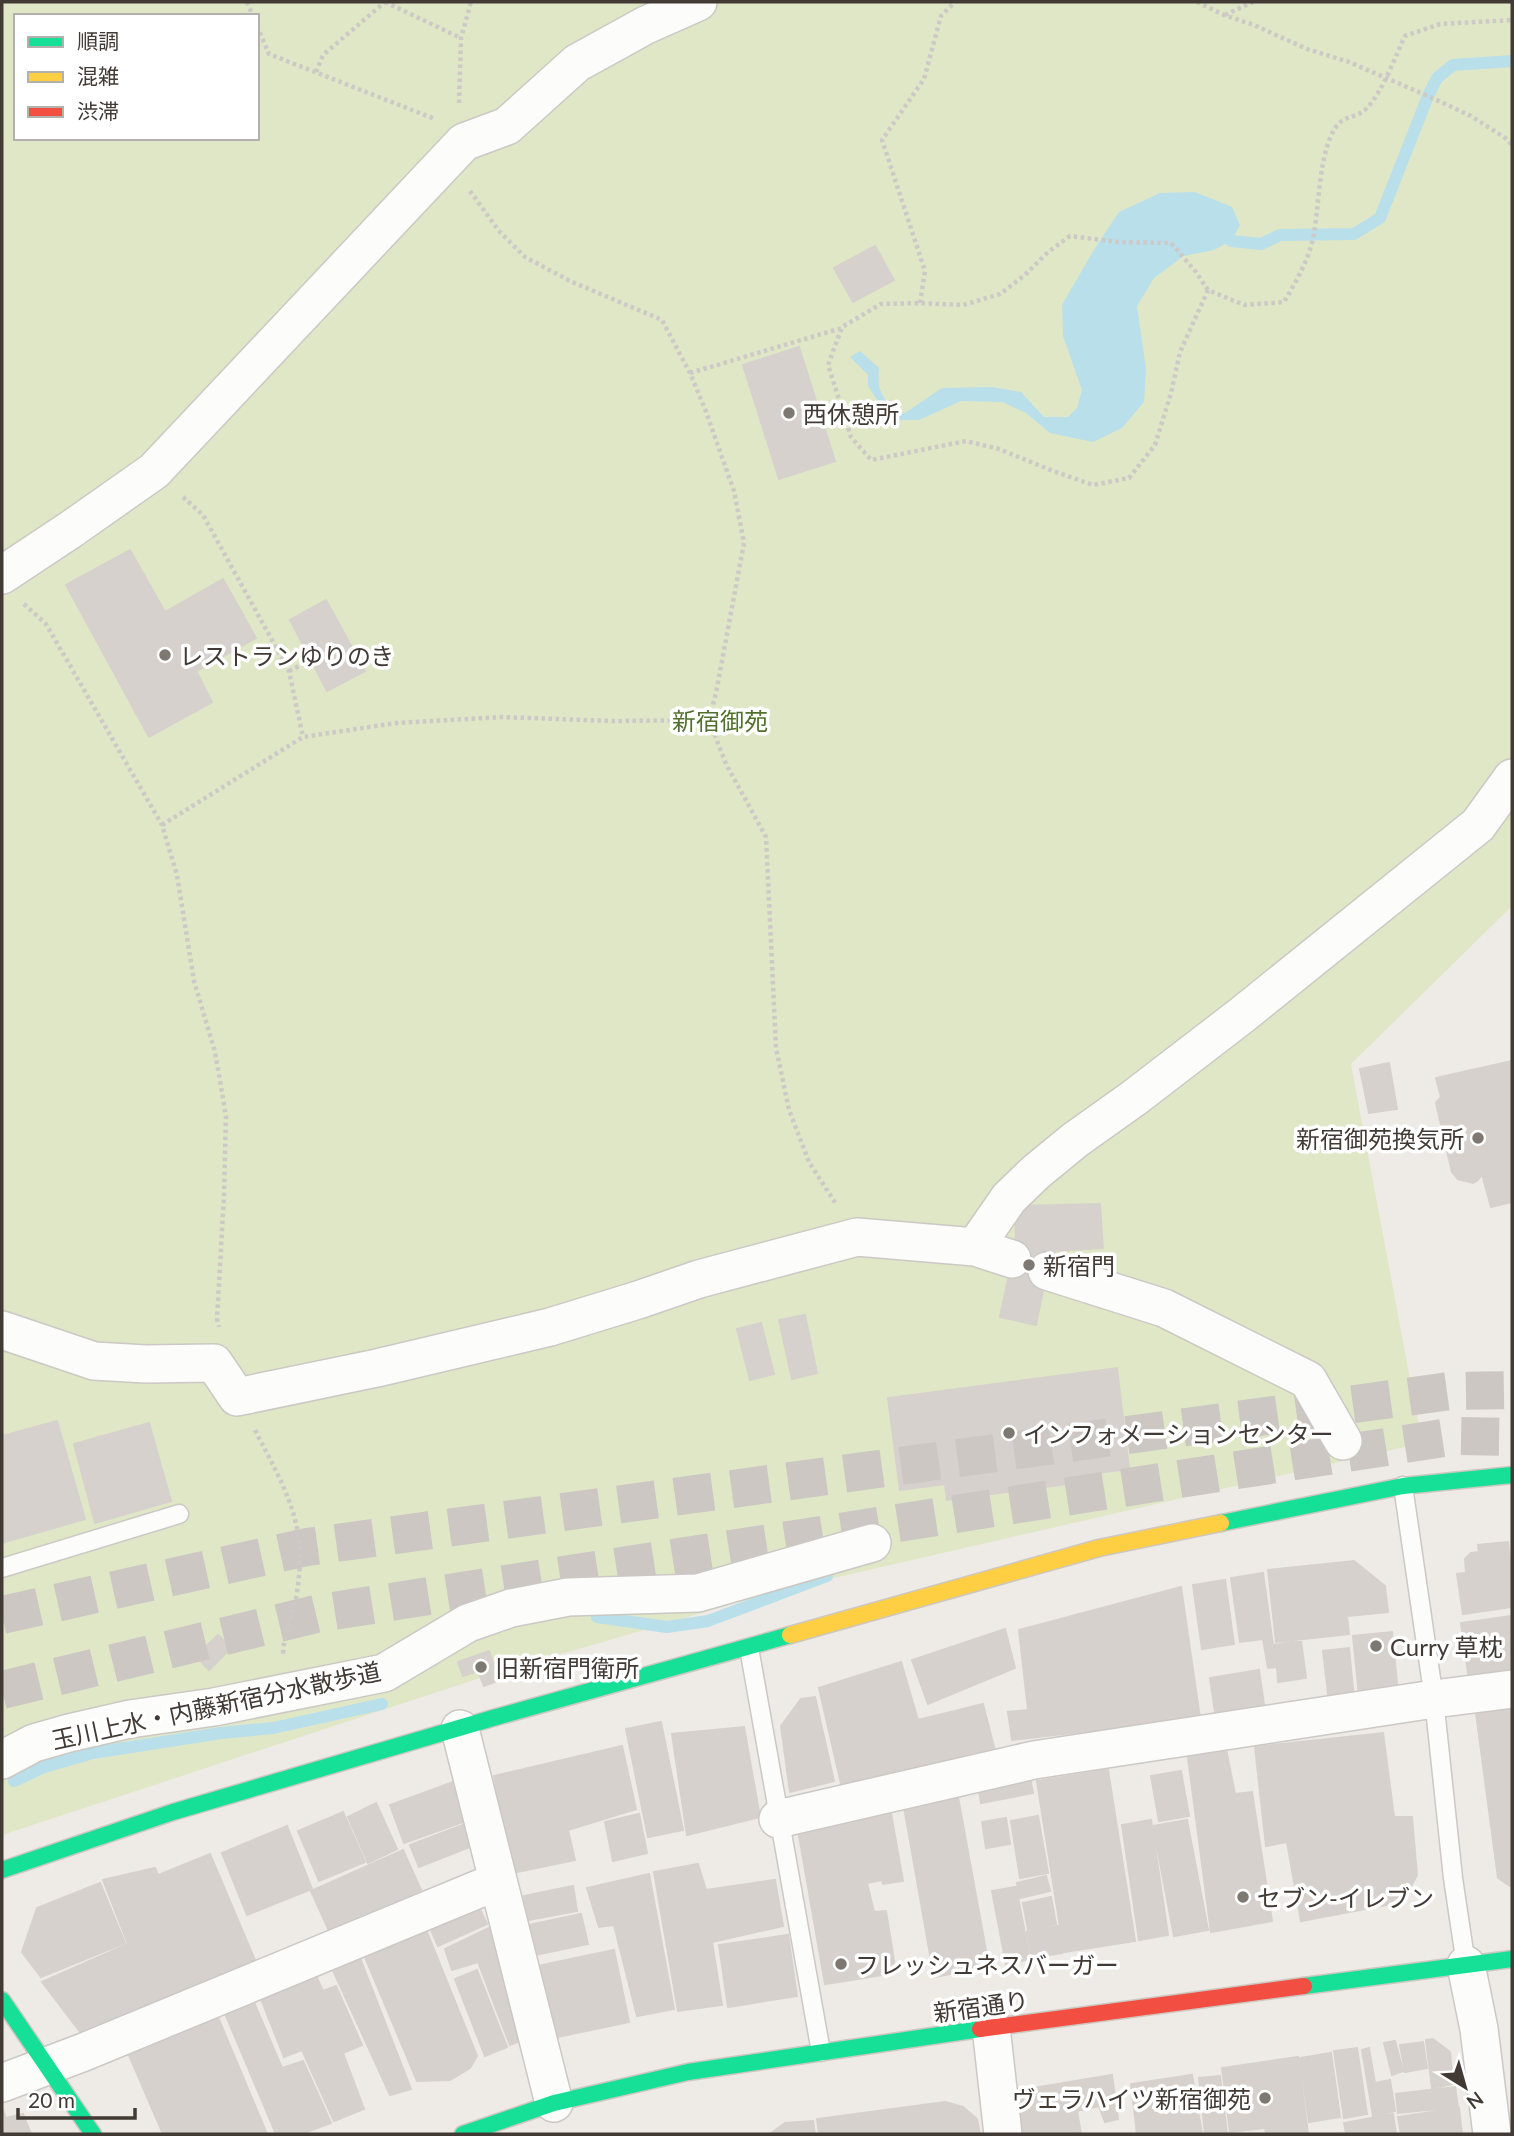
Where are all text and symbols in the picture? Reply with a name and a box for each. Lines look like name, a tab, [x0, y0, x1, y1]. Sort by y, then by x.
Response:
legend	[14, 14, 259, 140]
text: 順調	[77, 28, 119, 53]
text: 混雑	[77, 63, 119, 88]
text: 渋滞	[77, 98, 119, 123]
place label: 西休憩所	[803, 399, 899, 428]
marker: 西休憩所	[781, 405, 797, 421]
place label: レストランゆりのき	[179, 641, 394, 670]
marker: レストランゆりのき	[157, 647, 173, 663]
park label: 新宿御苑	[672, 706, 768, 735]
place label: 新宿御苑換気所	[1296, 1124, 1464, 1153]
marker: 新宿御苑換気所	[1470, 1130, 1486, 1146]
place label: 新宿門	[1043, 1251, 1115, 1280]
marker: 新宿門	[1021, 1257, 1037, 1273]
place label: インフォメーションセンター	[1023, 1419, 1334, 1448]
marker: インフォメーションセンター	[1001, 1425, 1017, 1441]
place label: Curry 草枕	[1390, 1632, 1503, 1661]
marker: Curry 草枕	[1368, 1638, 1384, 1654]
place label: 旧新宿門衛所	[495, 1653, 639, 1682]
street label: 玉川上水・内藤新宿分水散歩道	[49, 1656, 383, 1754]
marker: 旧新宿門衛所	[473, 1659, 489, 1675]
place label: セブン-イレブン	[1257, 1883, 1434, 1912]
marker: セブン-イレブン	[1235, 1889, 1251, 1905]
place label: フレッシュネスバーガー	[855, 1950, 1119, 1979]
marker: フレッシュネスバーガー	[833, 1956, 849, 1972]
street label: 新宿通り	[931, 1985, 1031, 2027]
north arrow	[1430, 2052, 1500, 2122]
scale bar	[18, 2076, 135, 2120]
place label: ヴェラハイツ新宿御苑	[1012, 2084, 1251, 2113]
text: 20 m	[28, 2087, 75, 2112]
text: N	[1463, 2087, 1488, 2115]
marker: ヴェラハイツ新宿御苑	[1257, 2090, 1273, 2106]

